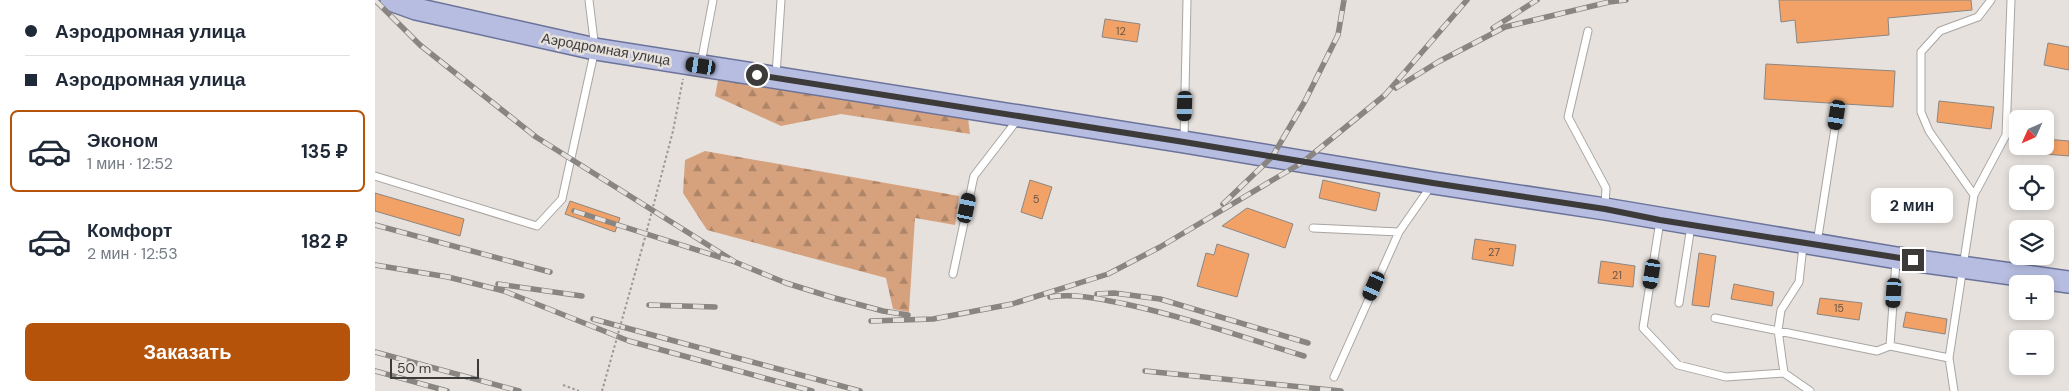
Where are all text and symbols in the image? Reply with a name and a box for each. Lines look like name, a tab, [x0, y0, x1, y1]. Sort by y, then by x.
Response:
text: Аэродромная улица	[55, 19, 246, 44]
house number: 12	[1116, 24, 1126, 38]
street label: Аэродромная улица	[540, 29, 672, 69]
car	[685, 56, 716, 76]
route start	[746, 64, 768, 86]
text: Аэродромная улица	[55, 67, 246, 92]
car	[1176, 91, 1193, 121]
car	[1827, 99, 1846, 131]
north arrow	[2009, 110, 2054, 155]
map controls	[2009, 110, 2054, 375]
text: Эконом	[87, 128, 158, 153]
icon: car	[27, 129, 72, 174]
text: 135 ₽	[301, 139, 348, 164]
text: 1 мин · 12:52	[87, 153, 173, 174]
button: locate	[2009, 165, 2054, 210]
callout: 2 мин	[1872, 188, 1954, 222]
car	[956, 192, 977, 224]
house number: 5	[1033, 192, 1040, 206]
text: 2 мин	[1890, 195, 1934, 216]
text: Комфорт	[87, 218, 172, 243]
icon: car	[27, 219, 72, 264]
button: layers	[2009, 220, 2054, 265]
text: 182 ₽	[301, 229, 348, 254]
text: 2 мин · 12:53	[87, 243, 178, 264]
house number: 27	[1488, 245, 1500, 259]
route end	[1902, 249, 1924, 271]
car	[1642, 258, 1661, 290]
house number: 21	[1612, 268, 1622, 282]
car	[1361, 269, 1386, 303]
button: +	[2009, 275, 2054, 320]
car	[1885, 278, 1902, 308]
house number: 15	[1834, 301, 1844, 315]
button: Заказать	[25, 323, 350, 381]
button: −	[2009, 330, 2054, 375]
scale bar	[390, 356, 479, 379]
text: 50 m	[397, 359, 431, 377]

